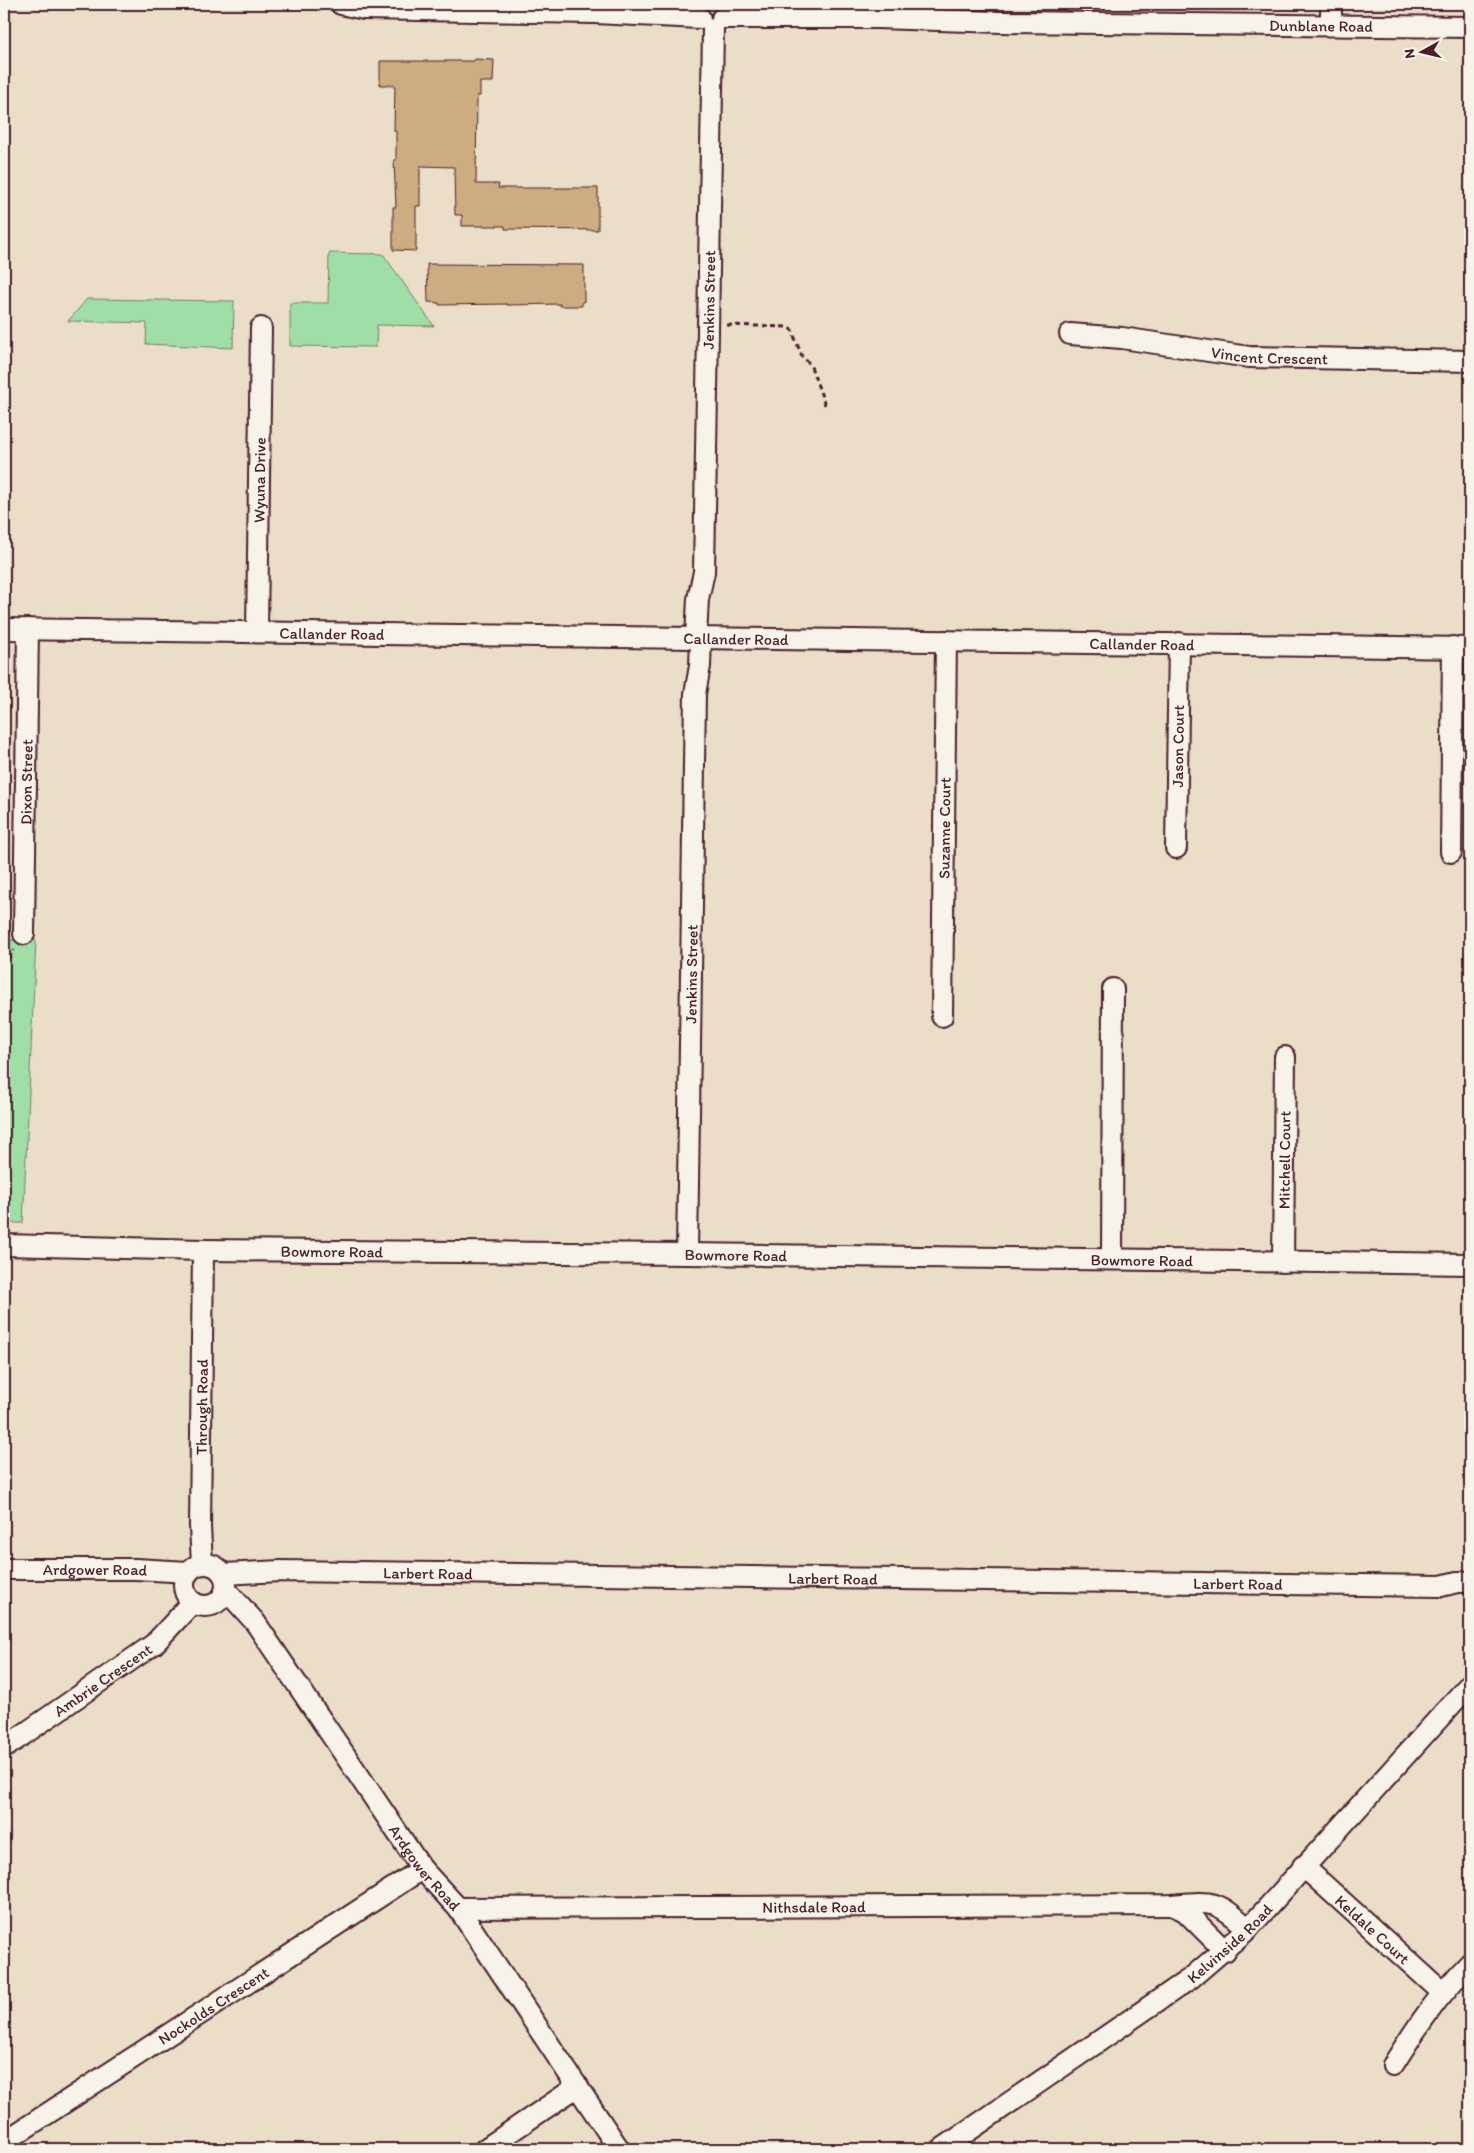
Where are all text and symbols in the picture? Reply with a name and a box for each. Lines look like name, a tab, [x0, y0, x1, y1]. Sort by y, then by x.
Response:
street label: Dunblane Road	[1269, 15, 1373, 35]
north arrow	[1396, 28, 1446, 78]
text: N	[1401, 48, 1419, 60]
street label: Jenkins Street	[698, 250, 719, 350]
street label: Vincent Crescent	[1210, 342, 1328, 368]
street label: Wyuna Drive	[249, 437, 269, 523]
street label: Callander Road	[279, 623, 385, 643]
street label: Callander Road	[683, 628, 789, 649]
street label: Callander Road	[1089, 634, 1195, 654]
street label: Jason Court	[1167, 704, 1188, 788]
street label: Dixon Street	[16, 739, 36, 825]
street label: Suzanne Court	[934, 777, 954, 879]
street label: Jenkins Street	[681, 924, 701, 1024]
street label: Mitchell Court	[1274, 1111, 1294, 1209]
street label: Bowmore Road	[281, 1241, 384, 1261]
street label: Bowmore Road	[684, 1244, 788, 1265]
street label: Bowmore Road	[1090, 1250, 1193, 1270]
street label: Through Road	[191, 1359, 211, 1455]
street label: Ardgower Road	[43, 1560, 148, 1579]
street label: Larbert Road	[383, 1563, 473, 1583]
street label: Larbert Road	[788, 1568, 878, 1588]
street label: Larbert Road	[1193, 1573, 1283, 1593]
street label: Ambrie Crescent	[50, 1639, 155, 1720]
street label: Ardgower Road	[385, 1821, 465, 1915]
street label: Keldale Court	[1331, 1890, 1414, 1968]
street label: Nithsdale Road	[762, 1897, 866, 1916]
street label: Kelvinside Road	[1183, 1899, 1276, 1987]
street label: Nockolds Crescent	[154, 1962, 272, 2048]

